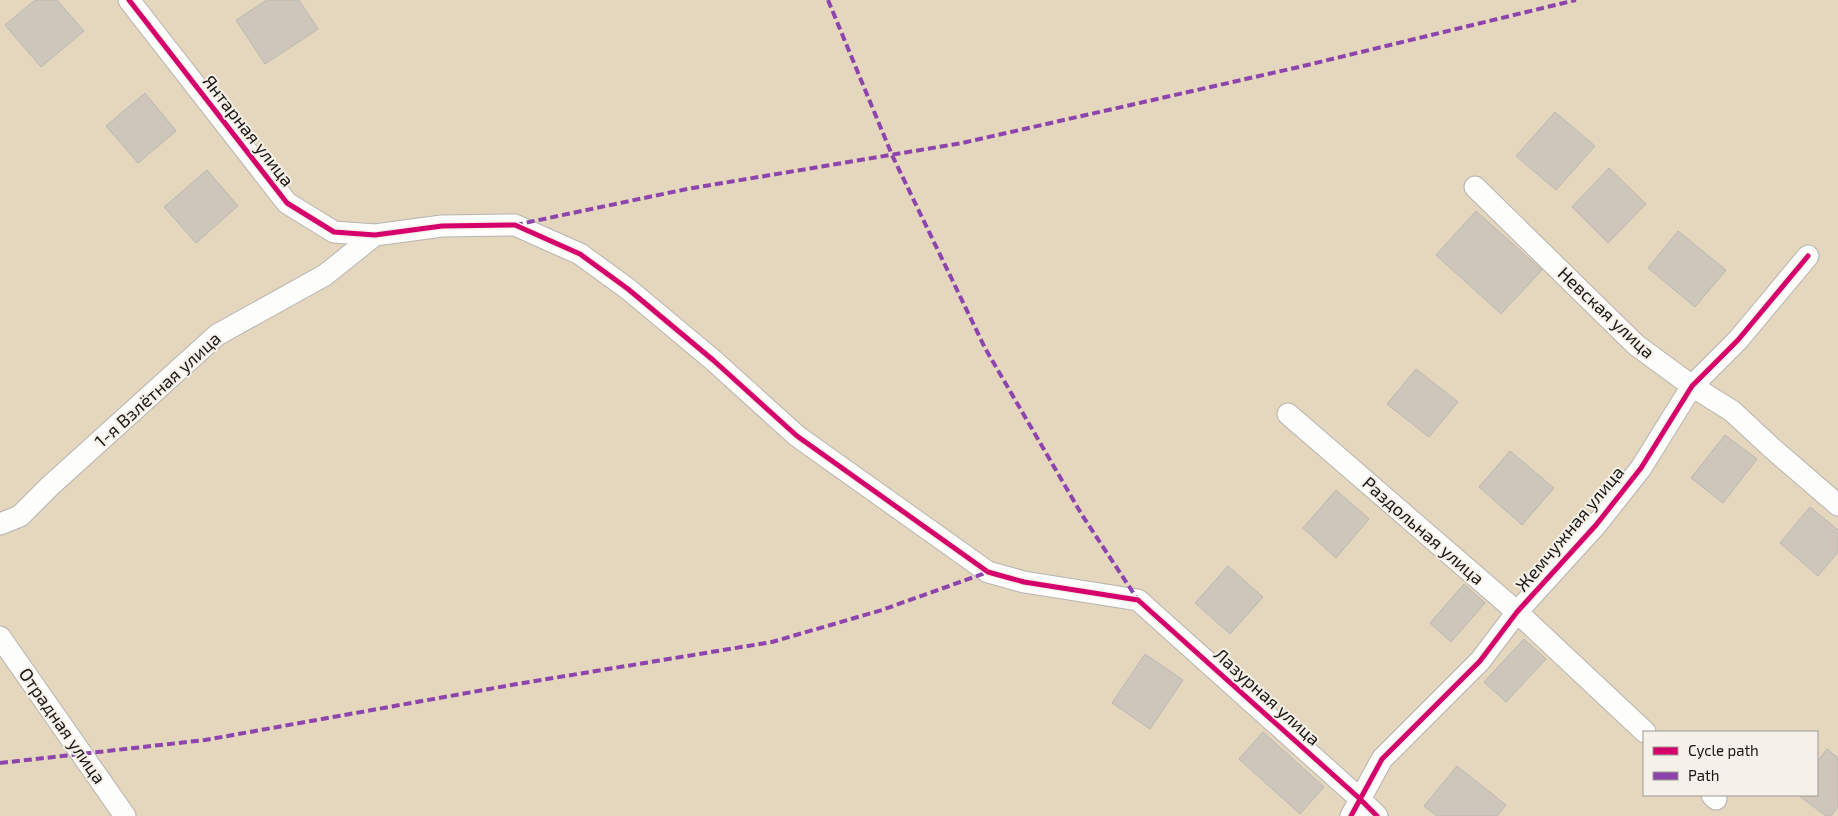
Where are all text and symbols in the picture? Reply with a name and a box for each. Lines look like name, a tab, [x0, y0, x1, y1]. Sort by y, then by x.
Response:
street label: Янтарная улица	[198, 70, 299, 190]
street label: Невская улица	[1554, 262, 1660, 363]
street label: 1-я Взлётная улица	[90, 327, 225, 452]
street label: Жемчужная улица	[1510, 461, 1628, 596]
street label: Раздольная улица	[1358, 471, 1489, 589]
street label: Лазурная улица	[1210, 643, 1325, 750]
street label: Отрадная улица	[15, 663, 111, 788]
legend	[1643, 731, 1818, 796]
text: Cycle path	[1688, 741, 1759, 759]
text: Path	[1688, 766, 1719, 784]

